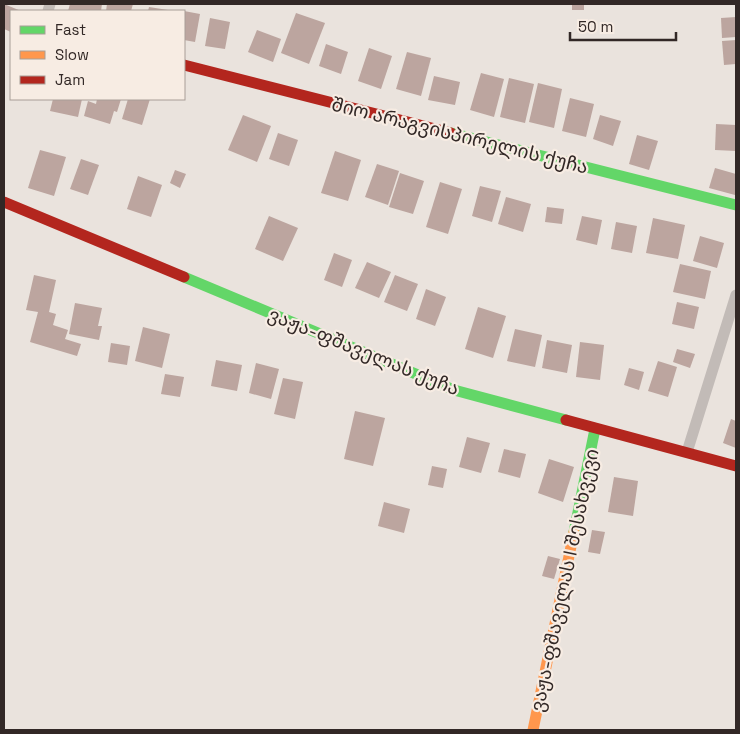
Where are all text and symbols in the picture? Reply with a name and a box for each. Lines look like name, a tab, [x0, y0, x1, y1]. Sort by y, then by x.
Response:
legend	[10, 10, 185, 100]
scale bar	[570, 10, 676, 42]
text: 50 m	[578, 17, 613, 36]
text: Fast	[55, 20, 86, 39]
text: Slow	[55, 45, 89, 64]
text: Jam	[55, 70, 85, 89]
street label: შიო არაგვისპირელის ქუჩა	[329, 91, 591, 179]
street label: ვაჟა-ფშაველას ქუჩა	[265, 302, 463, 401]
street label: ვაჟა-ფშაველას I შესახვევი	[524, 446, 605, 714]

